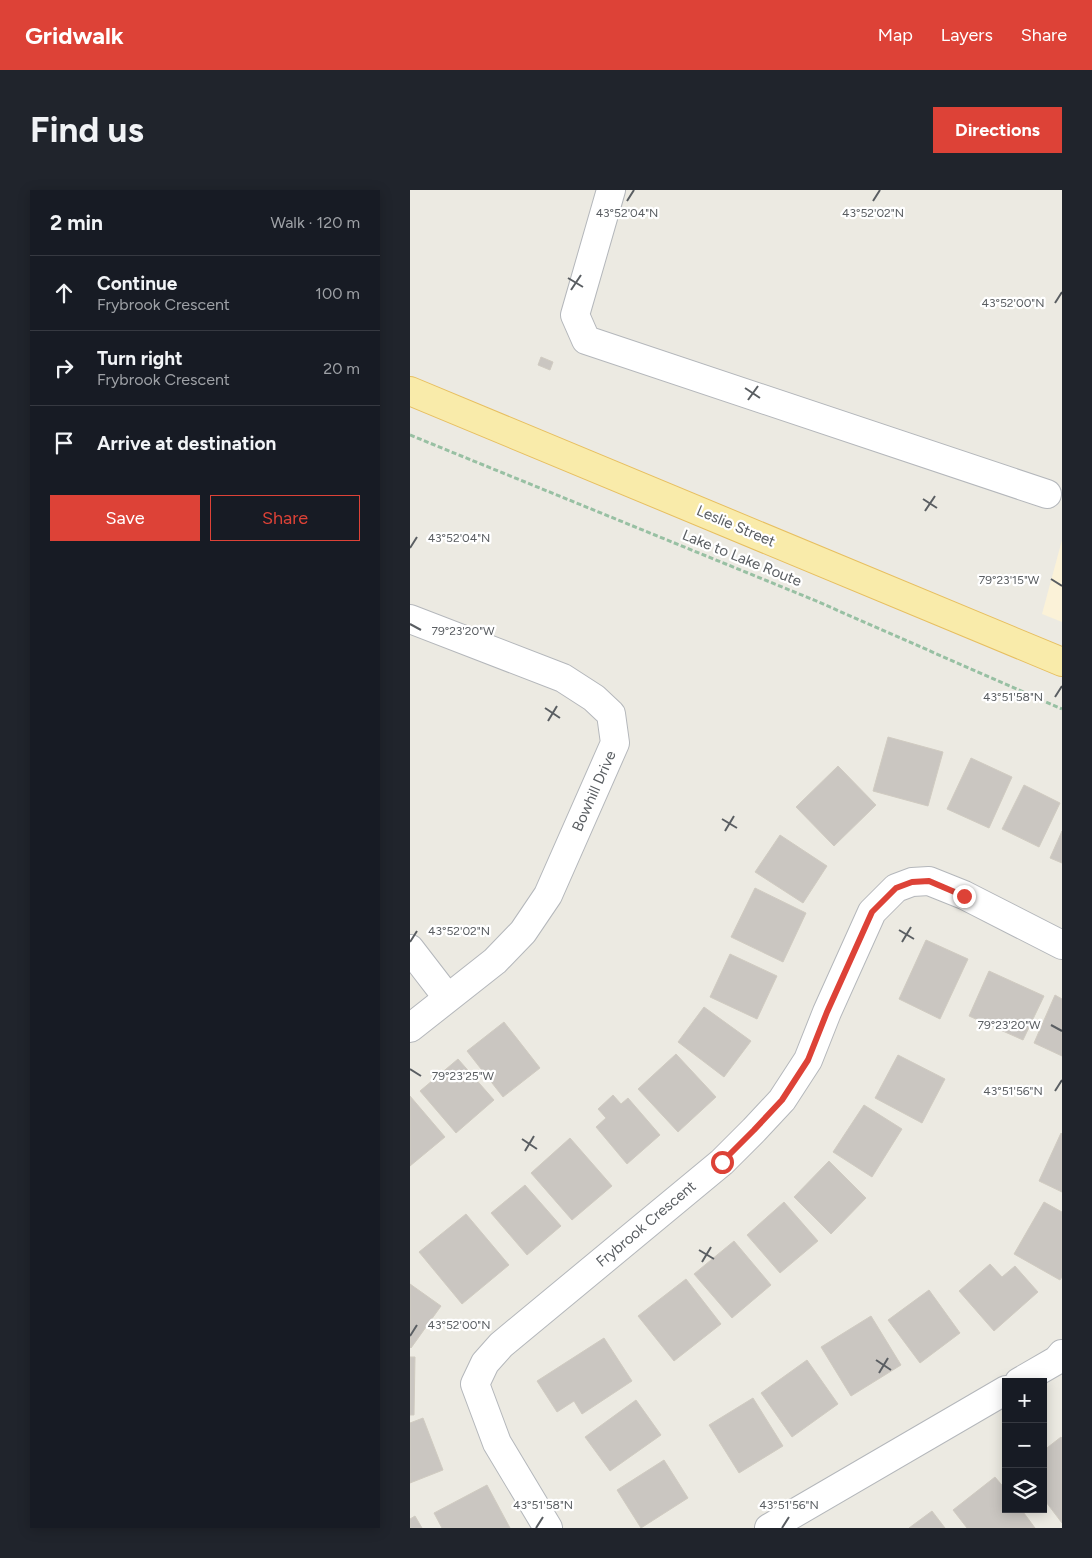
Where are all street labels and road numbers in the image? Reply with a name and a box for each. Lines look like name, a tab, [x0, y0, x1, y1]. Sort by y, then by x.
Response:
street label: Leslie Street	[694, 501, 778, 551]
street label: Lake to Lake Route	[680, 526, 804, 590]
street label: Bowhill Drive	[568, 748, 620, 834]
street label: Frybrook Crescent	[592, 1177, 700, 1271]

